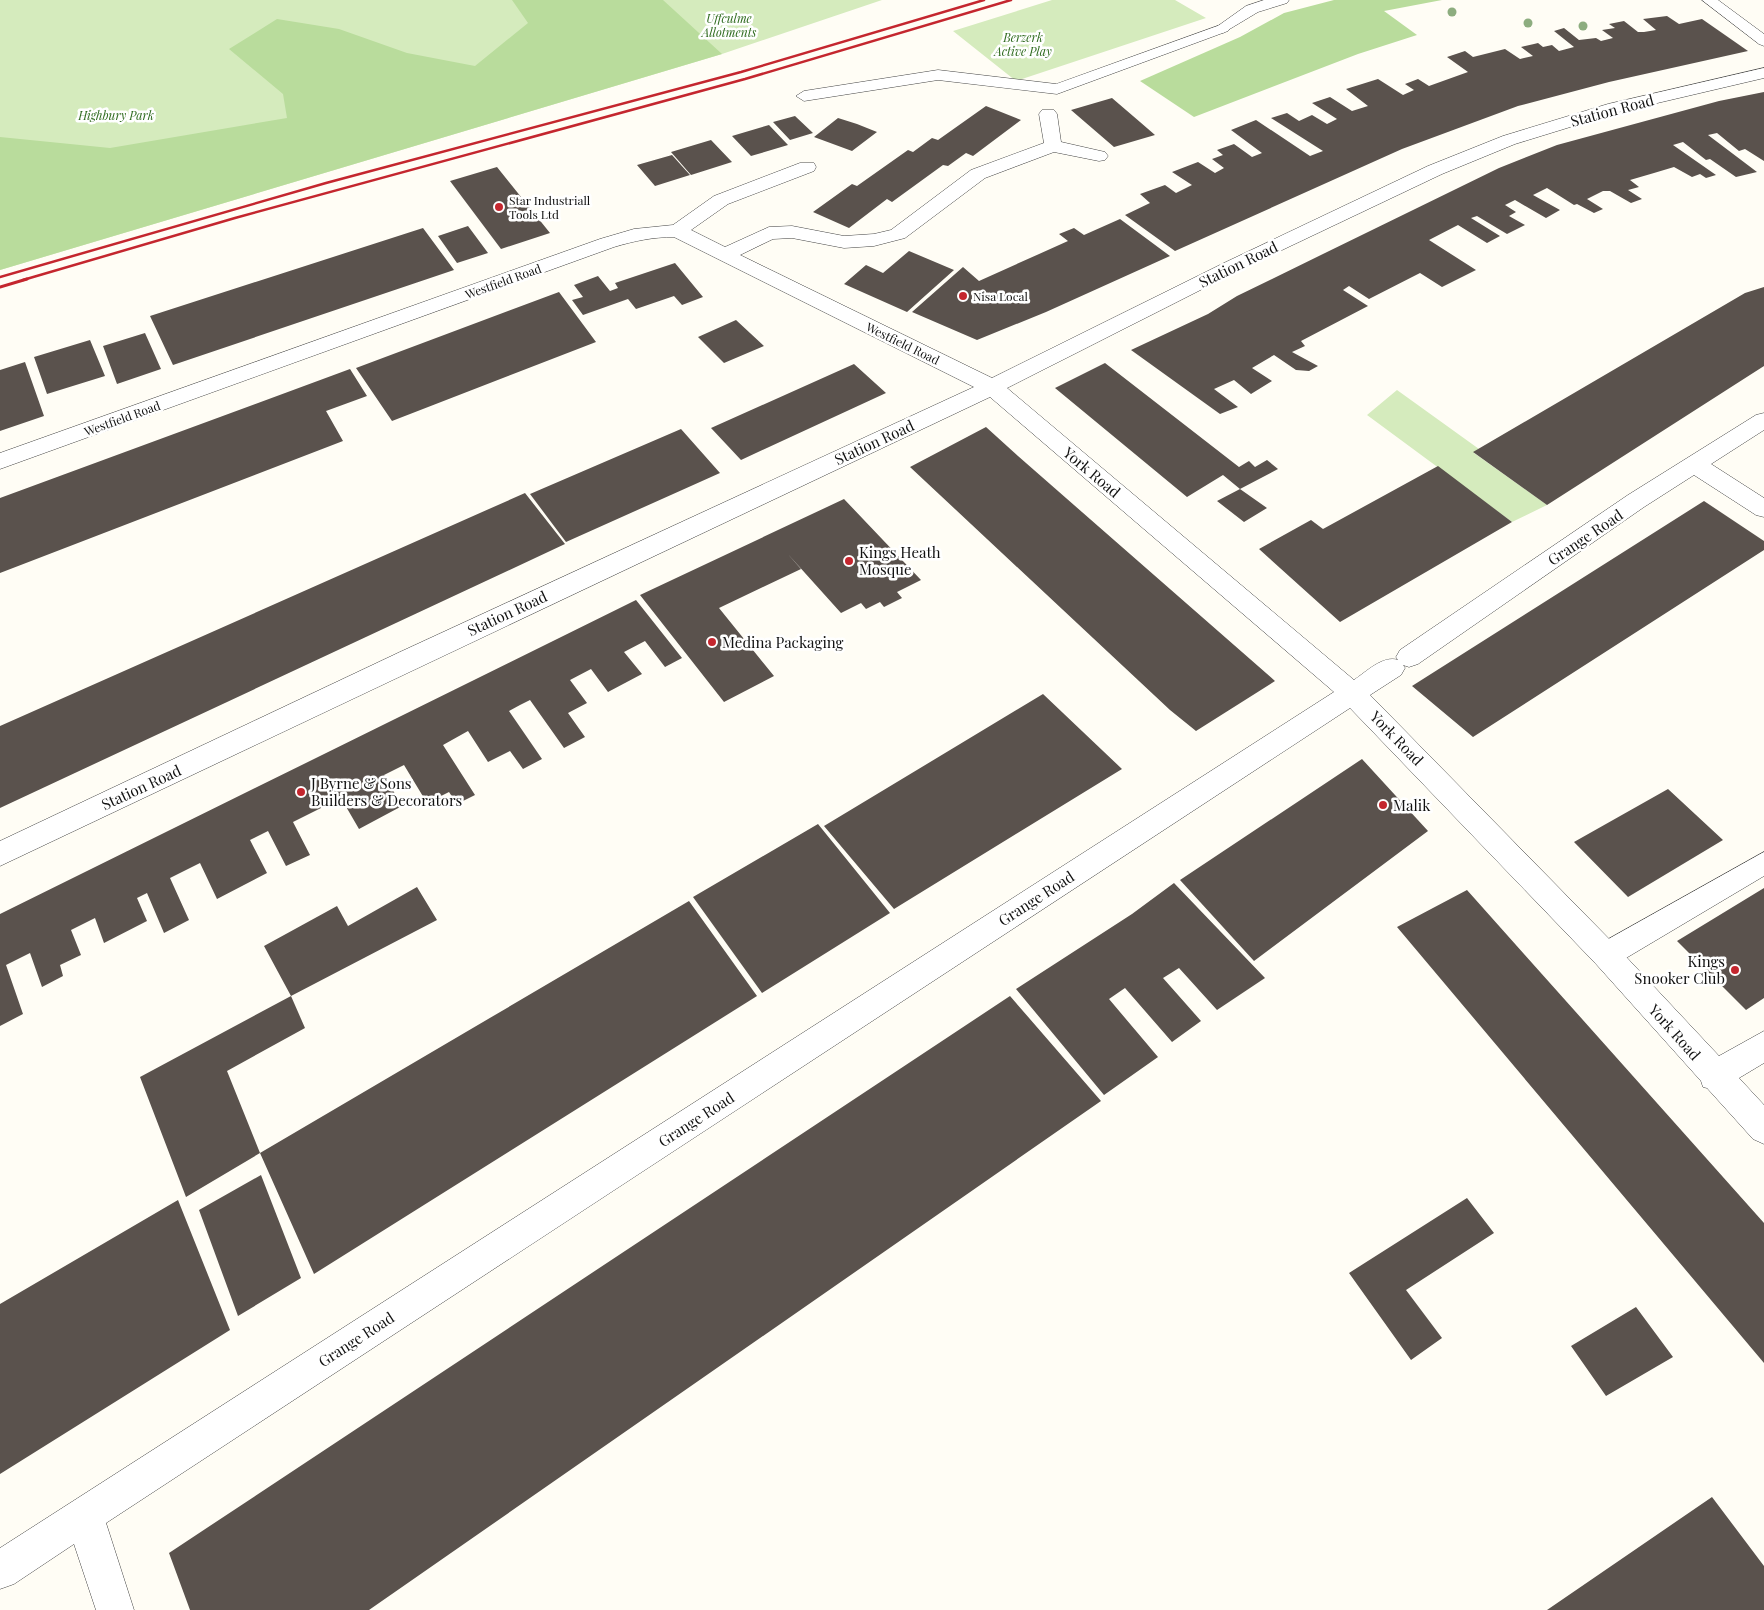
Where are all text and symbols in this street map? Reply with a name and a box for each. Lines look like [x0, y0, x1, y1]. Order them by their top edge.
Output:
park label: Uffculme Allotments [700, 10, 757, 40]
park label: Berzerk Active Play [992, 29, 1052, 59]
street label: Station Road [1568, 89, 1656, 131]
park label: Highbury Park [77, 107, 154, 123]
place label: Star Industriall Tools Ltd [509, 192, 591, 222]
marker: Star Industriall Tools Ltd [493, 201, 505, 213]
street label: Station Road [1195, 236, 1281, 292]
street label: Westfield Road [462, 260, 543, 303]
place label: Nisa Local [973, 288, 1028, 304]
marker: Nisa Local [957, 290, 969, 302]
street label: Westfield Road [863, 318, 942, 368]
street label: Westfield Road [81, 397, 162, 440]
street label: Station Road [831, 415, 917, 469]
street label: York Road [1059, 442, 1125, 502]
street label: Grange Road [1543, 504, 1627, 570]
place label: Kings Heath Mosque [859, 542, 941, 579]
marker: Kings Heath Mosque [843, 555, 855, 567]
street label: Station Road [464, 586, 550, 640]
place label: Medina Packaging [722, 632, 844, 652]
marker: Medina Packaging [706, 636, 718, 648]
street label: York Road [1365, 706, 1428, 770]
street label: Station Road [98, 760, 184, 814]
place label: J Byrne & Sons Builders & Decorators [310, 773, 462, 810]
marker: J Byrne & Sons Builders & Decorators [295, 786, 307, 798]
place label: Malik [1393, 795, 1431, 815]
marker: Malik [1377, 799, 1389, 811]
street label: Grange Road [994, 866, 1078, 930]
place label: Kings Snooker Club [1634, 951, 1725, 988]
marker: Kings Snooker Club [1729, 964, 1741, 976]
street label: York Road [1644, 999, 1705, 1064]
street label: Grange Road [654, 1087, 738, 1151]
street label: Grange Road [314, 1307, 398, 1371]

